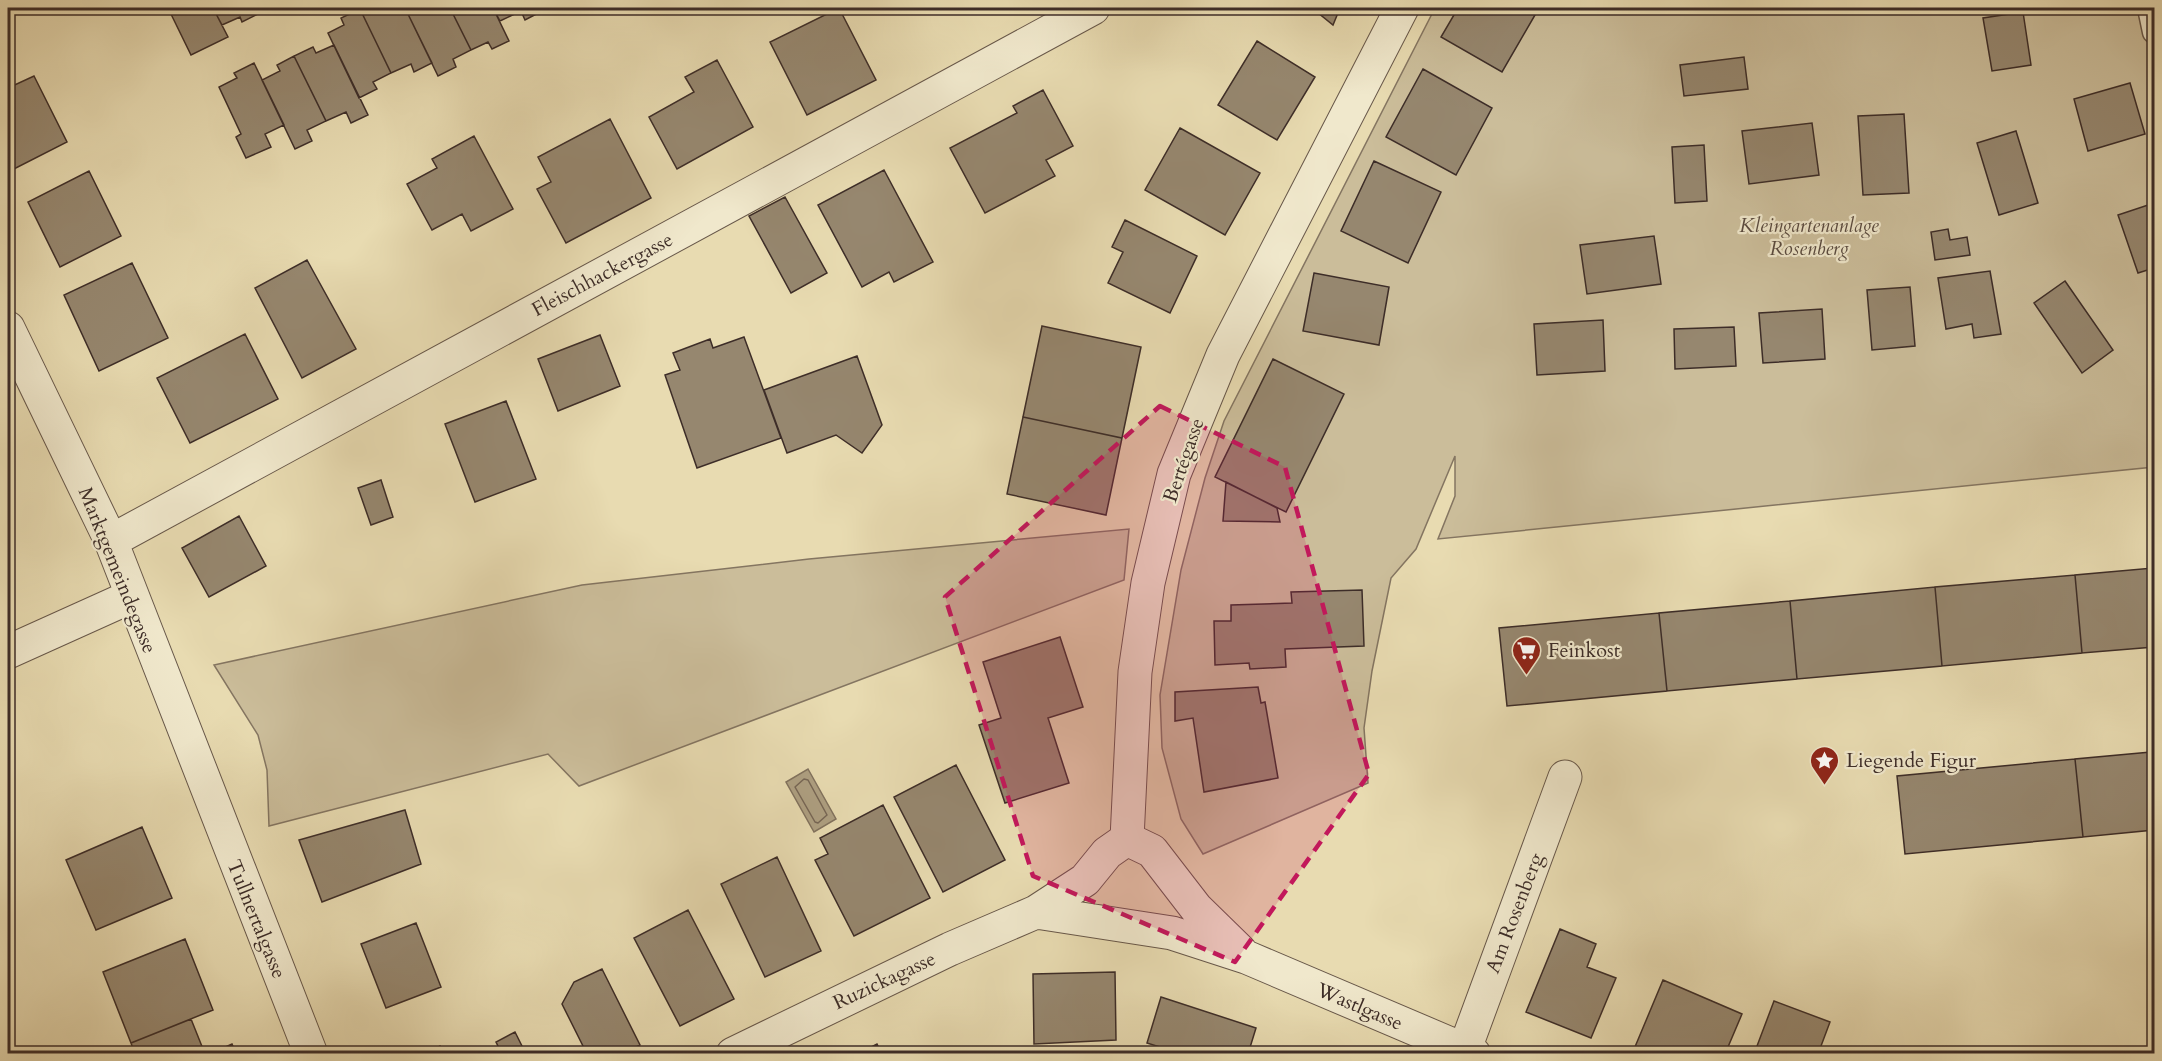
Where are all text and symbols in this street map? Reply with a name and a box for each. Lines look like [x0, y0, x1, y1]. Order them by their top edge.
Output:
park label: Kleingartenanlage Rosenberg [1739, 212, 1879, 262]
street label: Fleischhackergasse [527, 226, 677, 323]
street label: Bertégasse [1156, 414, 1211, 506]
street label: Marktgemeindegasse [72, 483, 163, 657]
supermarket icon: Feinkost [1511, 634, 1543, 676]
place label: Feinkost [1548, 637, 1621, 664]
place icon: Liegende Figur [1809, 744, 1841, 786]
place label: Liegende Figur [1846, 747, 1977, 774]
street label: Am Rosenberg [1479, 848, 1550, 977]
street label: Tullnertalgasse [220, 856, 293, 983]
street label: Ruzickagasse [829, 945, 940, 1016]
street label: Wastlgasse [1312, 976, 1407, 1037]

